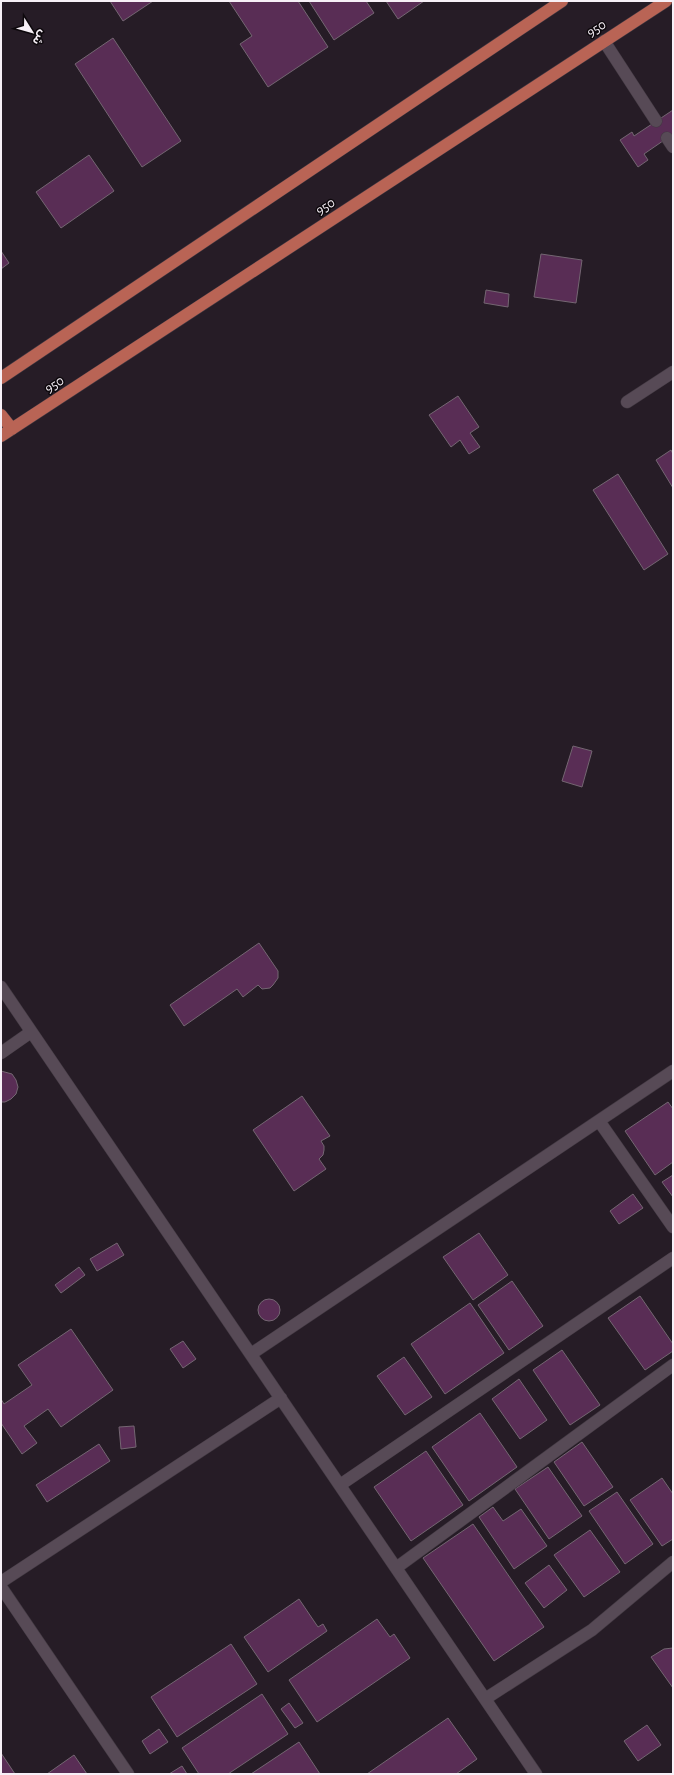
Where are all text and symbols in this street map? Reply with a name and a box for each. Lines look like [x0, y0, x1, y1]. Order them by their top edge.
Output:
north arrow [12, 12, 52, 52]
street label: 950 [584, 18, 609, 40]
text: ش [30, 28, 49, 47]
street label: 950 [313, 196, 338, 218]
street label: 950 [42, 374, 67, 396]

